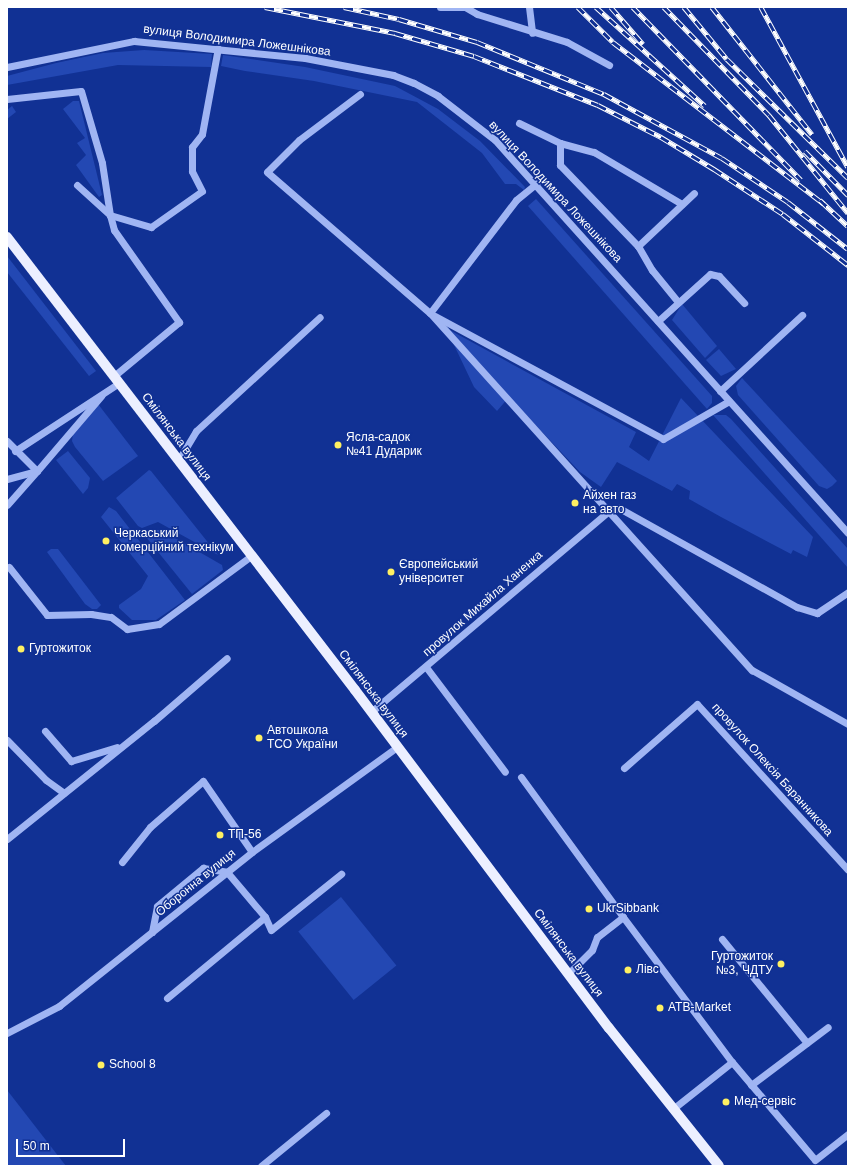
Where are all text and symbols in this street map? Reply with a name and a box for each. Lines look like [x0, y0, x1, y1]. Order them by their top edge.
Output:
street label: вулиця Володимира Ложешнікова [143, 22, 331, 60]
street label: вулиця Володимира Ложешнікова [485, 118, 625, 266]
street label: Смілянська вулиця [138, 390, 214, 484]
place label: Ясла-садок №41 Дударик [346, 431, 422, 459]
marker: Ясла-садок №41 Дударик [333, 440, 343, 450]
place label: Айхен газ на авто [583, 489, 636, 517]
marker: Айхен газ на авто [570, 498, 580, 508]
place label: Черкаський комерційний технікум [114, 527, 234, 555]
marker: Черкаський комерційний технікум [101, 536, 111, 546]
street label: провулок Михайла Ханенка [420, 548, 546, 660]
place label: Європейський університет [399, 558, 478, 586]
marker: Європейський університет [386, 567, 396, 577]
place label: Гуртожиток [29, 642, 91, 656]
marker: Гуртожиток [16, 644, 26, 654]
street label: Смілянська вулиця [335, 647, 411, 741]
street label: провулок Олексія Баранникова [709, 701, 835, 839]
place label: Автошкола ТСО України [267, 724, 338, 752]
marker: Автошкола ТСО України [254, 733, 264, 743]
place label: ТП-56 [228, 828, 261, 842]
marker: ТП-56 [215, 830, 225, 840]
street label: Оборонна вулиця [153, 846, 239, 920]
place label: UkrSibbank [597, 902, 659, 916]
marker: UkrSibbank [584, 904, 594, 914]
street label: Смілянська вулиця [530, 906, 606, 1000]
place label: Гуртожиток №3, ЧДТУ [711, 950, 773, 978]
marker: Гуртожиток №3, ЧДТУ [776, 959, 786, 969]
place label: Лівс [636, 963, 659, 977]
marker: Лівс [623, 965, 633, 975]
place label: ATB-Market [668, 1001, 731, 1015]
marker: ATB-Market [655, 1003, 665, 1013]
place label: School 8 [109, 1058, 156, 1072]
marker: School 8 [96, 1060, 106, 1070]
place label: Мед-сервіс [734, 1095, 796, 1109]
marker: Мед-сервіс [721, 1097, 731, 1107]
scale bar [18, 1131, 127, 1157]
text: 50 m [23, 1139, 50, 1153]

